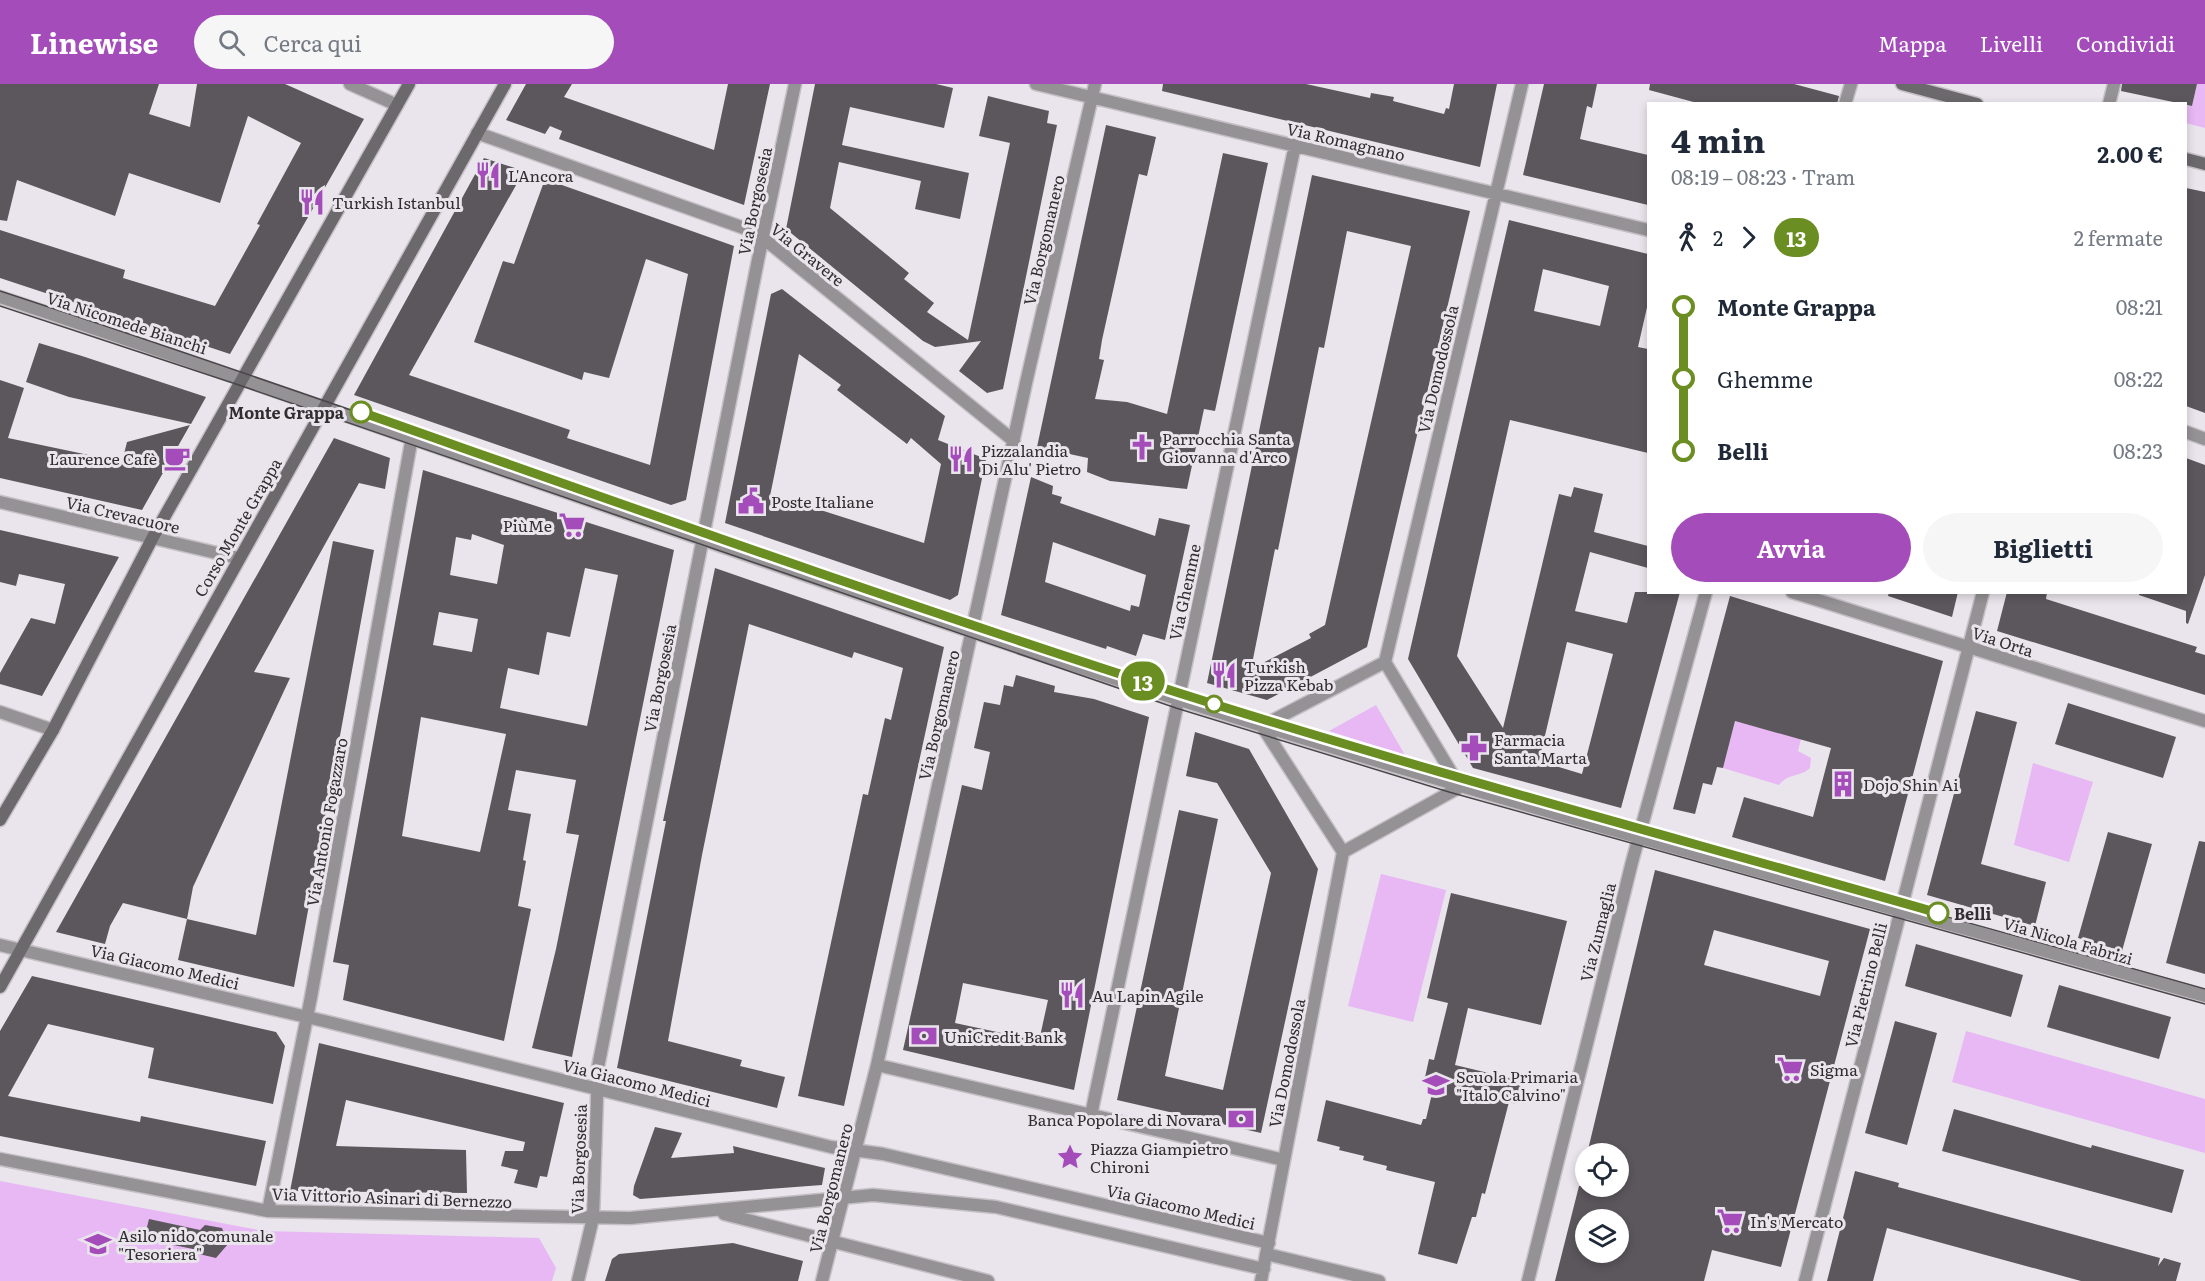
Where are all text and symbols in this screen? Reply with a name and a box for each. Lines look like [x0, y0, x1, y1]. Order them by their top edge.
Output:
search box [194, 15, 614, 69]
text: Linewise [30, 21, 158, 63]
icon: search [215, 26, 248, 59]
text: Cerca qui [263, 26, 362, 59]
text: Mappa [1878, 27, 1947, 58]
text: Livelli [1980, 27, 2043, 58]
text: Condividi [2076, 27, 2175, 58]
text: 4 min [1671, 114, 1765, 163]
street label: Via Romagnano [1284, 116, 1408, 166]
text: 2.00 € [2097, 137, 2163, 170]
street label: Via Borgosesia [731, 144, 777, 257]
restaurant icon: L'Ancora [473, 160, 503, 190]
text: 08:19 – 08:23 · Tram [1671, 161, 1855, 191]
place label: L'Ancora [508, 163, 574, 187]
street label: Via Borgomanero [1016, 172, 1070, 308]
restaurant icon: Turkish Istanbul [297, 187, 327, 217]
place label: Turkish Istanbul [332, 190, 461, 214]
street label: Via Gravere [766, 217, 850, 291]
icon: walk [1671, 221, 1704, 254]
icon: forward [1732, 221, 1765, 254]
text: 2 [1713, 222, 1723, 252]
text: 13 [1786, 222, 1807, 253]
text: 2 fermate [2074, 222, 2163, 252]
street label: Via Nicomede Bianchi [44, 285, 210, 359]
text: Monte Grappa [1717, 290, 1876, 323]
text: 08:21 [2116, 291, 2163, 321]
street label: Via Domodossola [1411, 302, 1464, 436]
text: Ghemme [1717, 362, 1813, 395]
text: 08:22 [2114, 363, 2163, 393]
place label: Monte Grappa [229, 400, 345, 424]
marker: Monte Grappa [350, 401, 372, 423]
place label: Parrocchia Santa Giovanna d'Arco [1162, 426, 1291, 468]
church icon: Parrocchia Santa Giovanna d'Arco [1127, 432, 1157, 462]
text: Belli [1717, 434, 1768, 467]
text: 08:23 [2113, 435, 2163, 465]
place label: Pizzalandia Di Alu' Pietro [981, 438, 1081, 480]
cafe icon: Laurence Cafè [162, 443, 192, 473]
restaurant icon: Pizzalandia Di Alu' Pietro [946, 444, 976, 474]
place label: Laurence Cafè [49, 446, 157, 470]
street label: Corso Monte Grappa [187, 453, 287, 601]
public building icon: Poste Italiane [736, 486, 766, 516]
street label: Via Crevacuore [64, 489, 182, 539]
place label: Poste Italiane [771, 489, 874, 513]
supermarket icon: PiùMe [557, 510, 587, 540]
place label: PiùMe [503, 513, 552, 537]
button: Avvia [1671, 513, 1911, 582]
button: Biglietti [1923, 513, 2163, 582]
street label: Via Ghemme [1162, 541, 1206, 643]
street label: Via Orta [1969, 620, 2037, 662]
street label: Via Borgosesia [637, 621, 681, 734]
street label: Via Borgomanero [911, 647, 965, 783]
place label: Turkish Pizza Kebab [1244, 654, 1333, 696]
restaurant icon: Turkish Pizza Kebab [1209, 660, 1239, 690]
line badge: 13 [1116, 662, 1170, 700]
text: 13 [1133, 666, 1153, 697]
unlabelled marker [1205, 695, 1223, 713]
place label: Farmacia Santa Marta [1494, 727, 1587, 769]
pharmacy icon: Farmacia Santa Marta [1459, 733, 1489, 763]
street label: Via Antonio Fogazzaro [299, 736, 353, 908]
building icon: Dojo Shin Ai [1828, 769, 1858, 799]
place label: Dojo Shin Ai [1863, 772, 1959, 796]
street label: Via Zumaglia [1573, 880, 1621, 984]
place label: Belli [1954, 901, 1992, 925]
marker: Belli [1927, 902, 1949, 924]
street label: Via Nicola Fabrizi [2000, 910, 2136, 970]
street label: Via Pietrino Belli [1838, 920, 1892, 1050]
street label: Via Giacomo Medici [88, 937, 242, 995]
restaurant icon: Au Lapin Agile [1057, 980, 1087, 1010]
place label: Au Lapin Agile [1092, 983, 1204, 1007]
street label: Via Domodossola [1262, 996, 1310, 1130]
bank icon: UniCredit Bank [909, 1021, 939, 1051]
place label: UniCredit Bank [944, 1024, 1063, 1048]
street label: Via Giacomo Medici [560, 1052, 714, 1112]
supermarket icon: Sigma [1775, 1054, 1805, 1084]
place label: Sigma [1810, 1057, 1858, 1081]
place label: Scuola Primaria "Italo Calvino" [1456, 1064, 1578, 1106]
school or university icon: Scuola Primaria "Italo Calvino" [1421, 1070, 1451, 1100]
street label: Via Borgosesia [564, 1103, 592, 1215]
bank icon: Banca Popolare di Novara [1226, 1104, 1256, 1134]
place label: Banca Popolare di Novara [1027, 1107, 1221, 1131]
street label: Via Borgomanero [802, 1120, 858, 1256]
place label: Piazza Giampietro Chironi [1090, 1136, 1228, 1178]
place icon: Piazza Giampietro Chironi [1055, 1142, 1085, 1172]
map controls [1575, 1143, 1629, 1263]
button: locate [1575, 1143, 1629, 1197]
street label: Via Giacomo Medici [1104, 1177, 1258, 1235]
street label: Via Vittorio Asinari di Bernezzo [271, 1181, 513, 1213]
supermarket icon: In's Mercato [1715, 1206, 1745, 1236]
button: layers [1575, 1209, 1629, 1263]
place label: In's Mercato [1750, 1209, 1843, 1233]
place label: Asilo nido comunale "Tesoriera" [118, 1223, 273, 1265]
school or university icon: Asilo nido comunale "Tesoriera" [83, 1229, 113, 1259]

